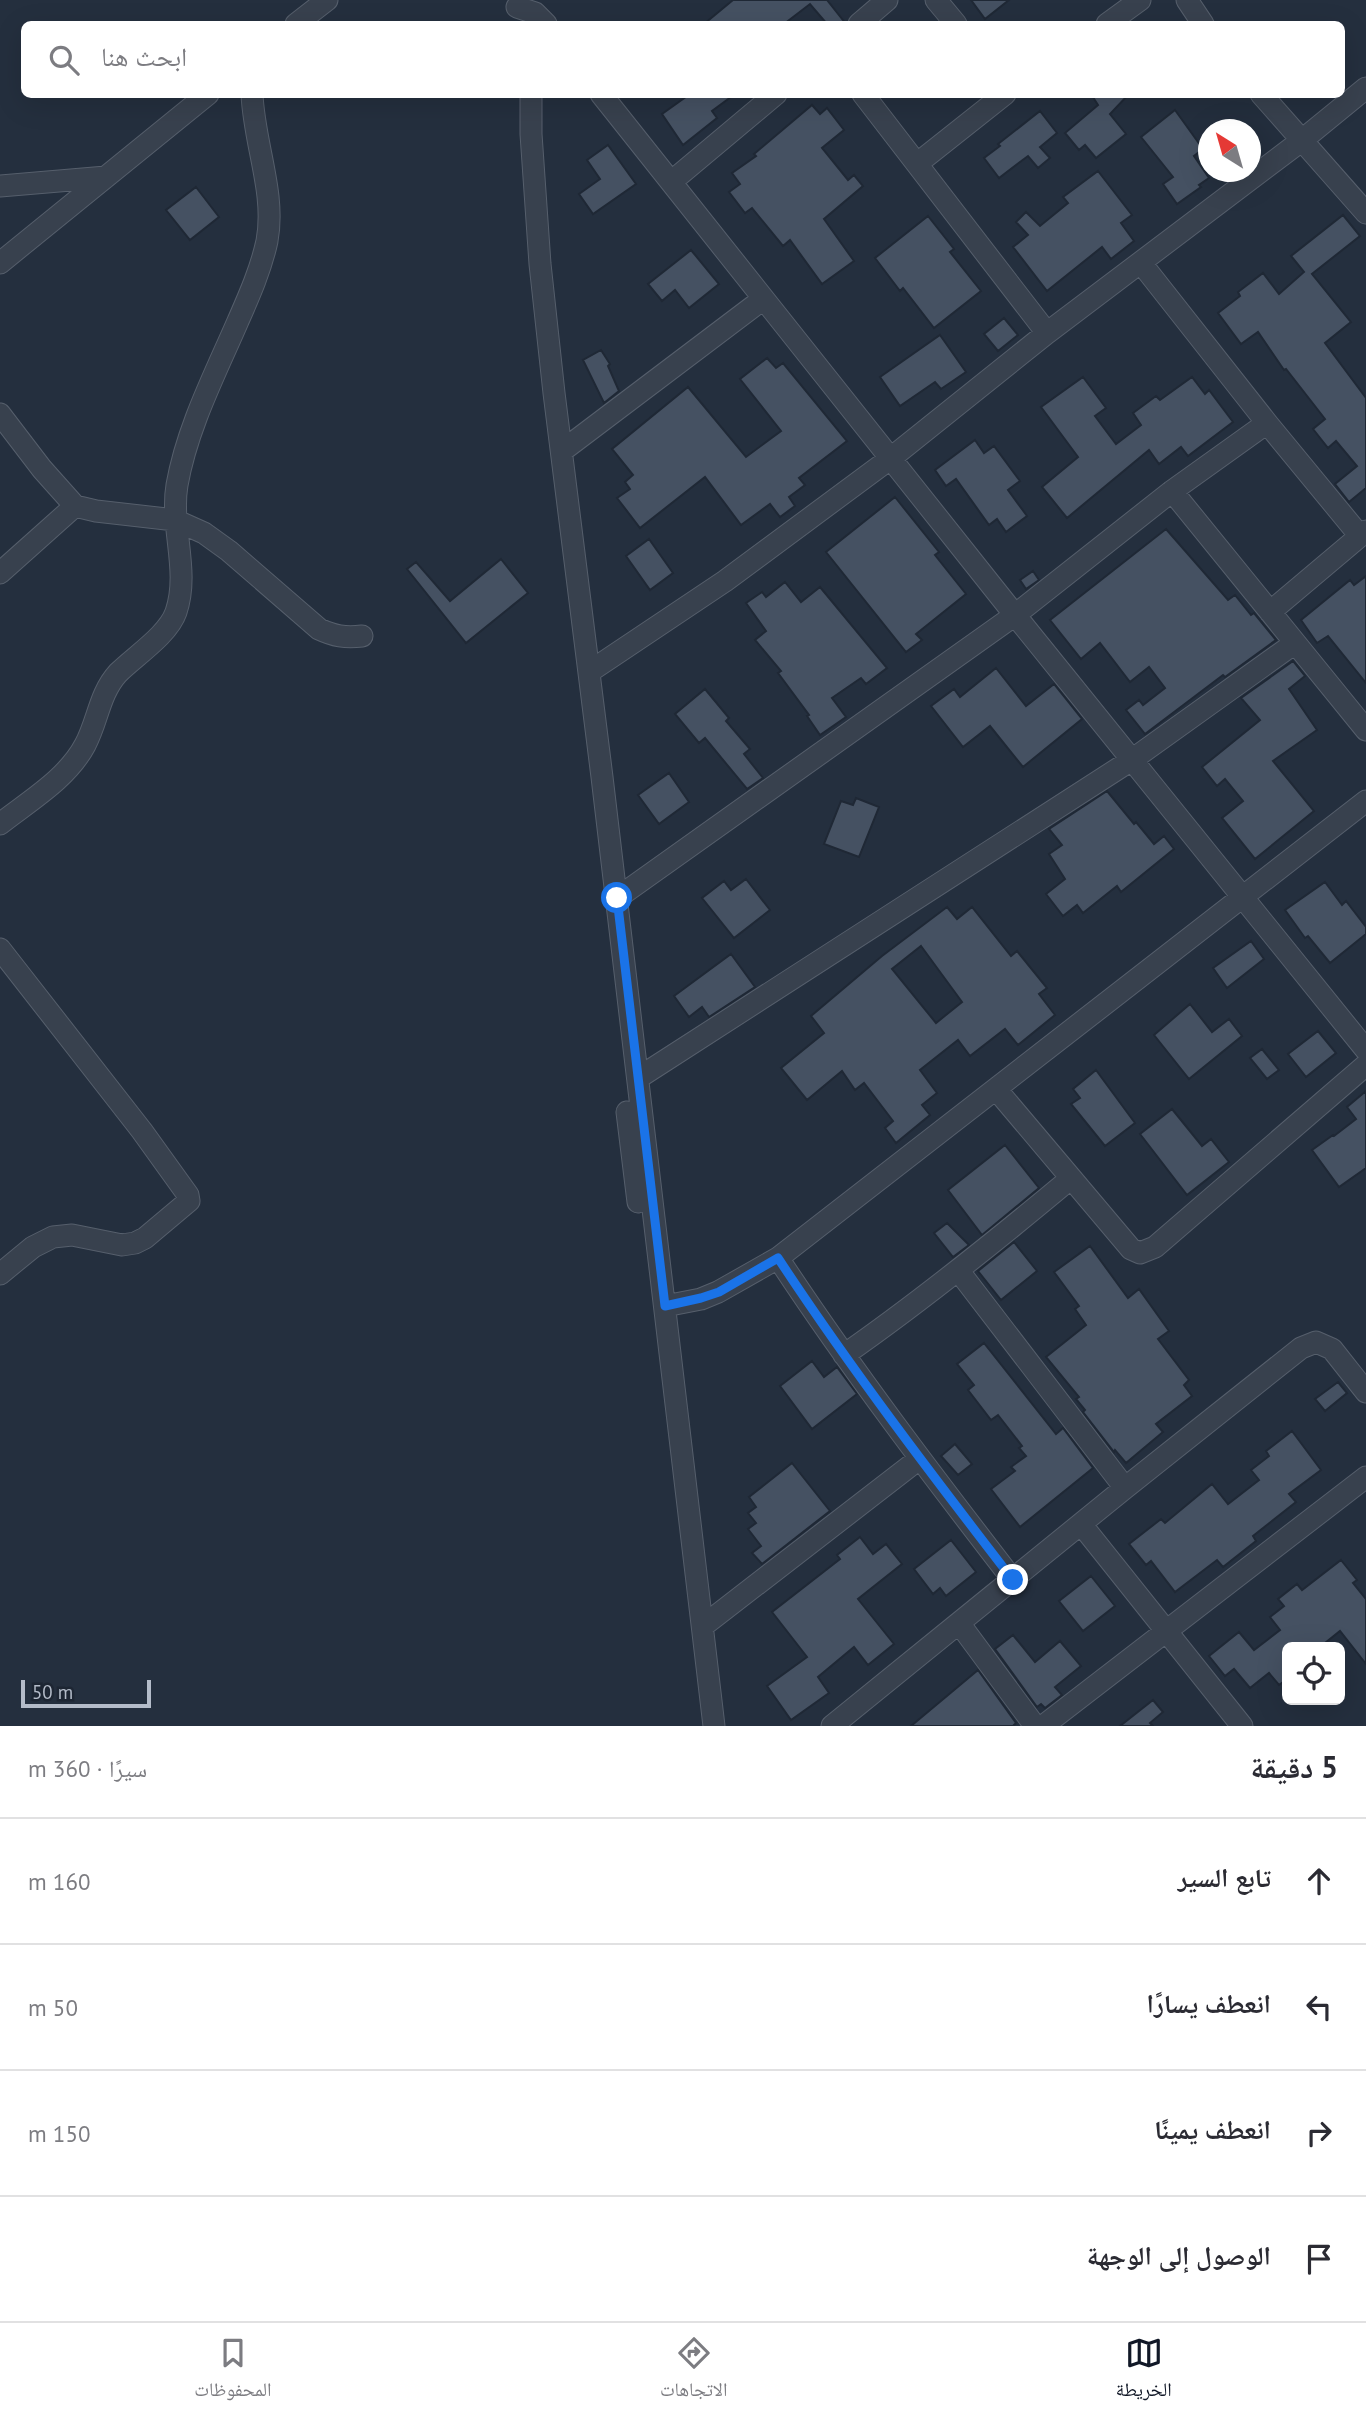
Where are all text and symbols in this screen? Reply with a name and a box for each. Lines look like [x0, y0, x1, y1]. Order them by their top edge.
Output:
search box [21, 21, 1345, 98]
text: ابحث هنا [101, 40, 187, 73]
icon: search [45, 41, 83, 79]
north arrow [1198, 119, 1261, 182]
route start [601, 882, 632, 913]
route end [997, 1564, 1028, 1595]
map controls [1282, 1642, 1345, 1705]
button: locate [1282, 1642, 1345, 1705]
scale bar [21, 1677, 150, 1709]
text: 50 m [32, 1680, 73, 1704]
text: 5 دقيقة [1250, 1747, 1338, 1786]
text: سيرًا · 360 m [28, 1754, 147, 1783]
text: تابع السير [1178, 1861, 1271, 1894]
icon: ahead [1300, 1862, 1338, 1900]
text: 160 m [28, 1867, 90, 1896]
text: انعطف يسارًا [1147, 1987, 1271, 2020]
icon: left [1300, 1988, 1338, 2026]
text: 50 m [28, 1993, 78, 2022]
text: انعطف يمينًا [1154, 2113, 1271, 2146]
icon: right [1300, 2114, 1338, 2152]
text: 150 m [28, 2119, 90, 2148]
text: الوصول إلى الوجهة [1087, 2239, 1271, 2272]
icon: arrive [1300, 2240, 1338, 2278]
tab: المحفوظات [194, 2334, 272, 2408]
tab: الاتجاهات [660, 2334, 727, 2408]
tab: الخريطة [1116, 2334, 1172, 2408]

